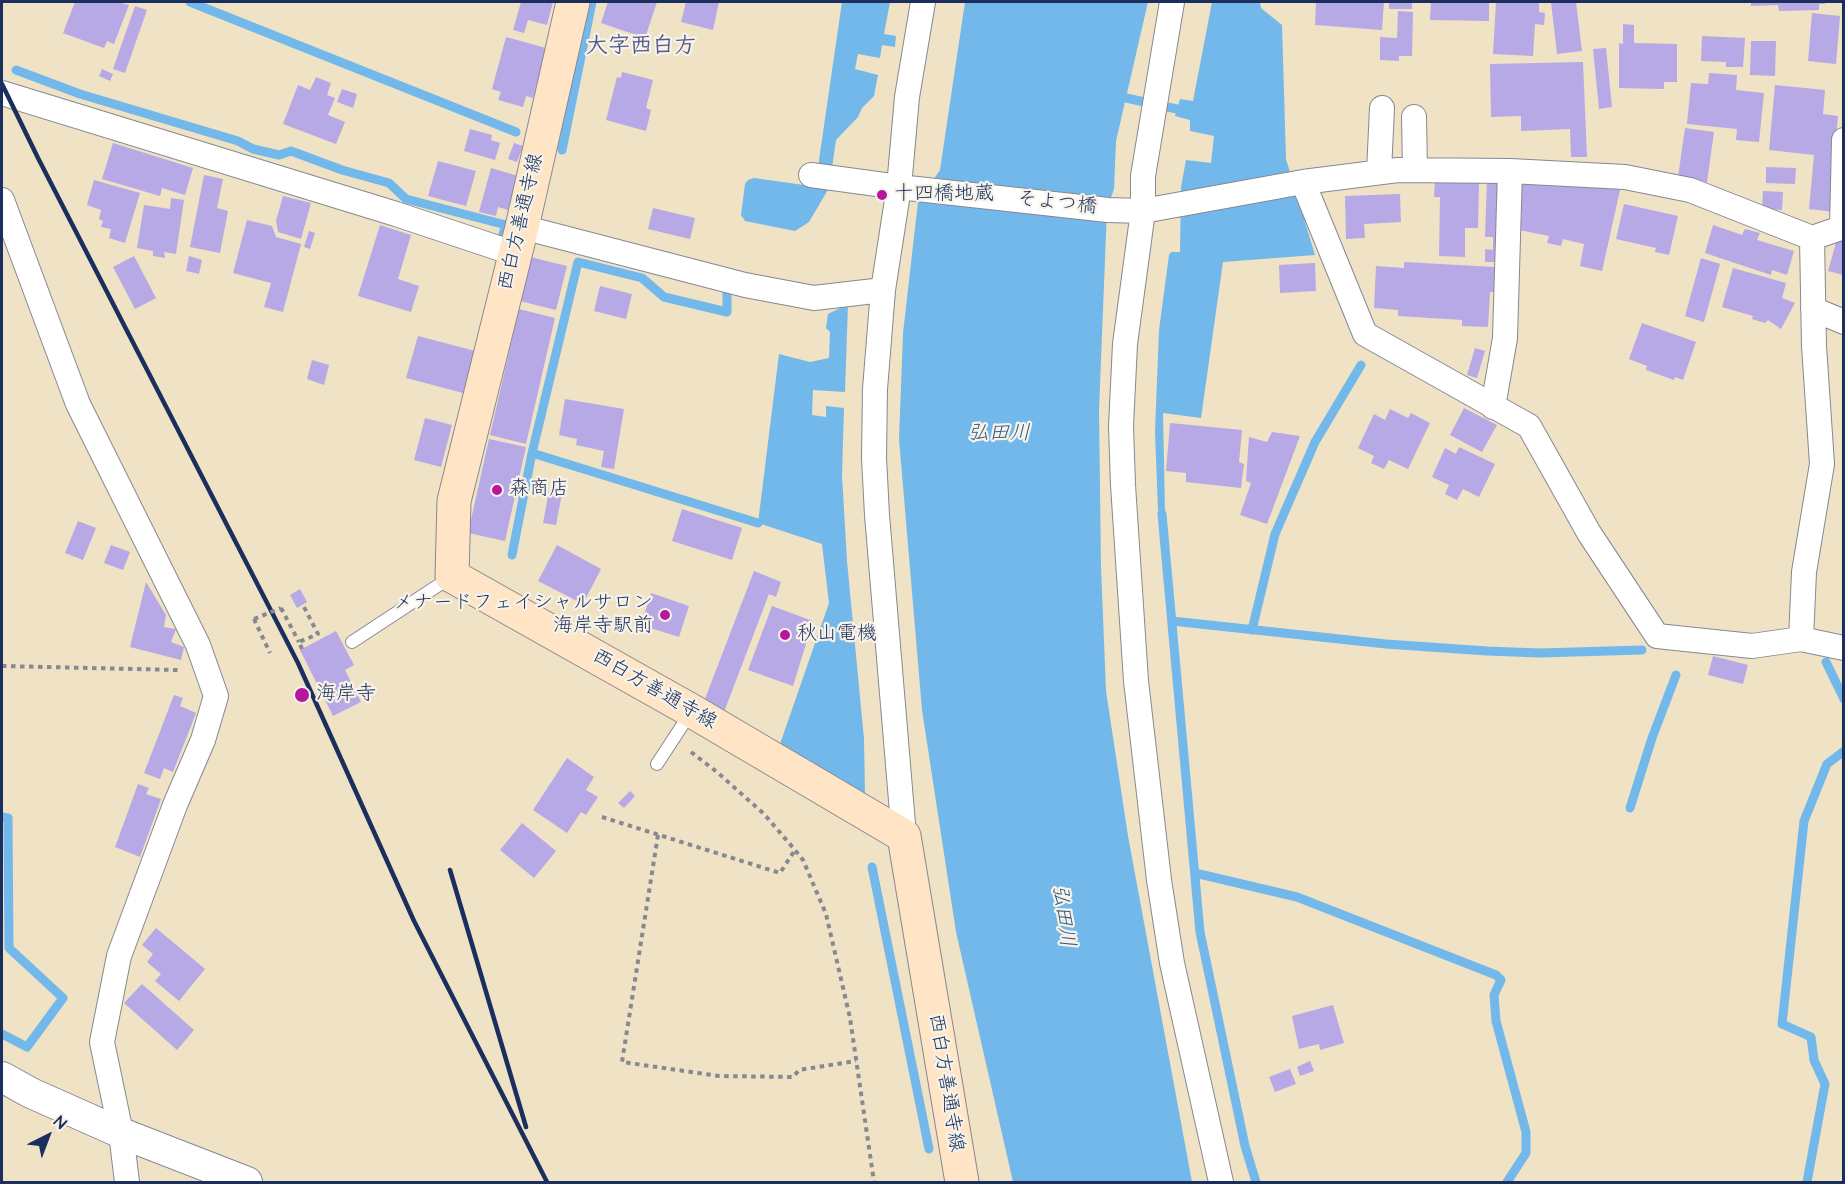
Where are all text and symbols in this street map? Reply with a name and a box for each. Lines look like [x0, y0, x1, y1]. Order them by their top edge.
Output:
district label: 大字西白方 [586, 34, 696, 60]
street label: 西白方善通寺線 [495, 151, 549, 293]
place label: 十四橋地蔵 [894, 183, 994, 207]
marker: 十四橋地蔵 [875, 188, 889, 202]
street label: そよつ橋 [1016, 188, 1098, 220]
water label: 弘田川 [968, 422, 1030, 448]
place label: 森商店 [509, 478, 569, 502]
marker: 森商店 [490, 483, 504, 497]
place label: メナードフェイシャルサロン 海岸寺駅前 [393, 592, 653, 639]
marker: メナードフェイシャルサロン 海岸寺駅前 [658, 608, 672, 622]
place label: 秋山電機 [797, 623, 877, 647]
marker: 秋山電機 [778, 628, 792, 642]
street label: 西白方善通寺線 [587, 645, 721, 735]
place label: 海岸寺 [316, 683, 376, 707]
marker: 海岸寺 [293, 686, 311, 704]
water label: 弘田川 [1045, 883, 1079, 949]
street label: 西白方善通寺線 [922, 1012, 968, 1154]
north arrow [18, 1106, 78, 1166]
text: N [49, 1111, 71, 1134]

